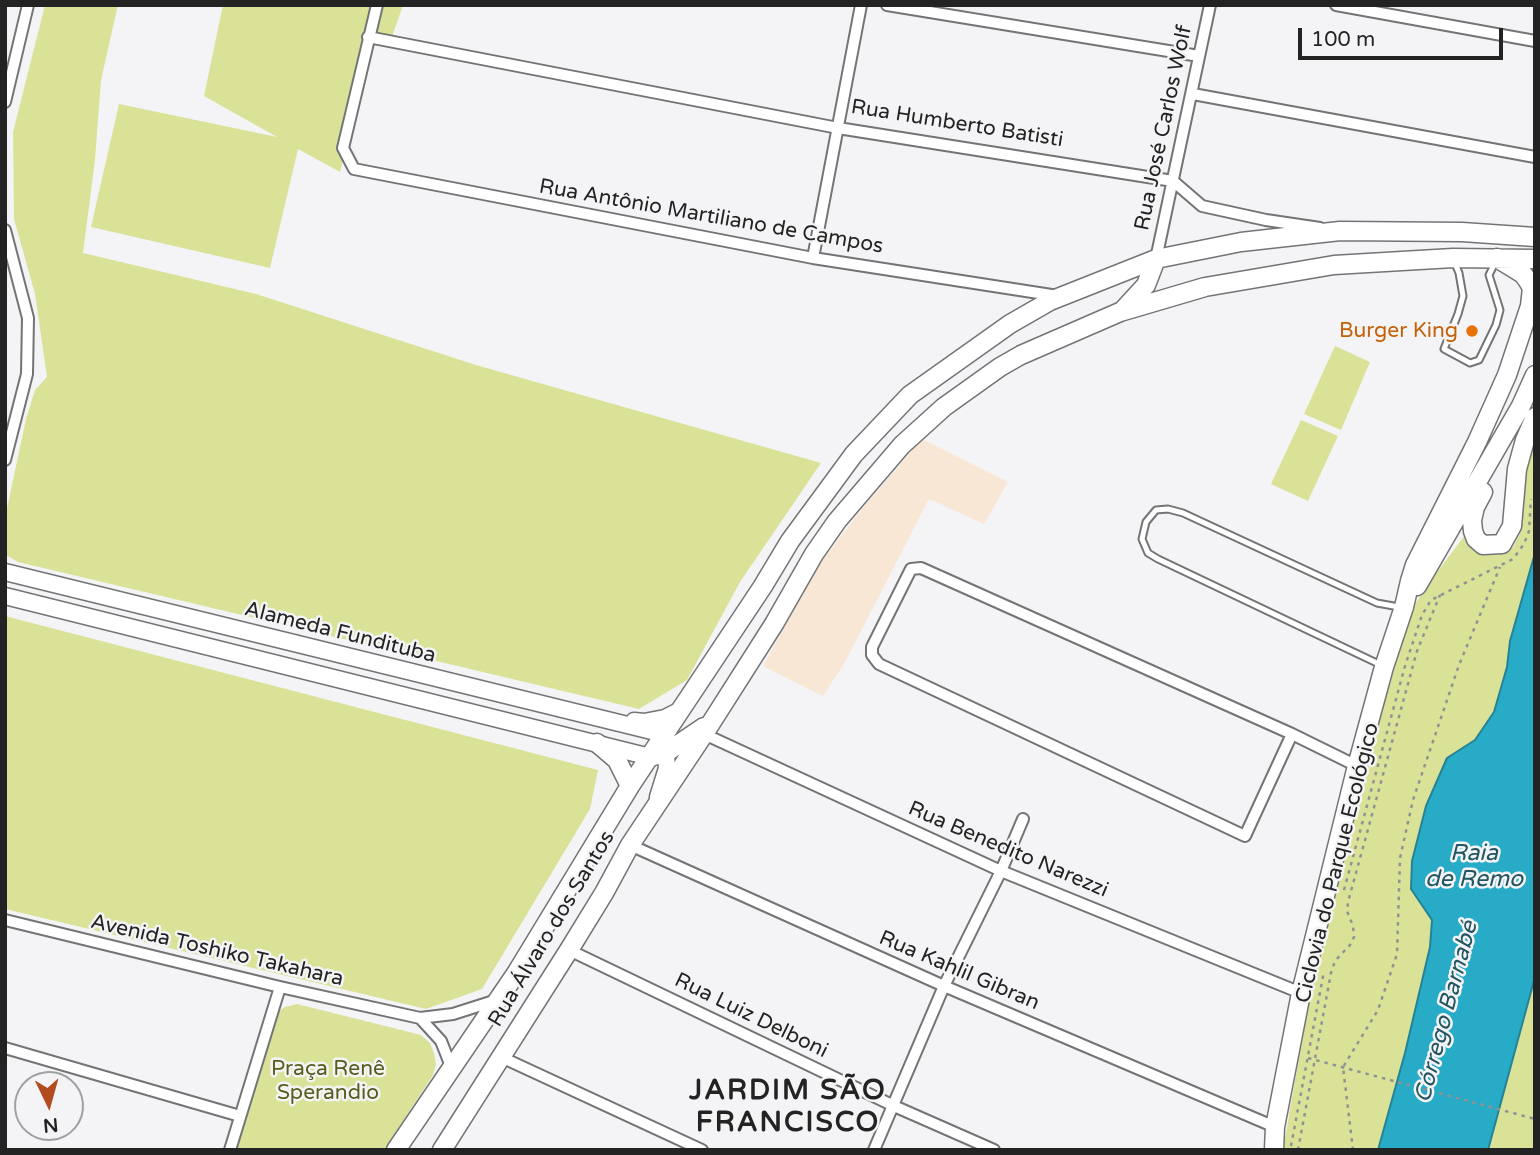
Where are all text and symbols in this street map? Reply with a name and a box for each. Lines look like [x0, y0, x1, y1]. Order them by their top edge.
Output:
scale bar [1302, 14, 1507, 58]
street label: Rua José Carlos Wolf [1130, 23, 1198, 233]
text: 100 m [1311, 27, 1375, 52]
street label: Rua Humberto Batisti [849, 95, 1065, 153]
street label: Rua Antônio Martiliano de Campos [537, 174, 885, 260]
place label: Burger King [1339, 318, 1458, 344]
marker: Burger King [1464, 323, 1480, 339]
street label: Alameda Fundituba [242, 597, 438, 669]
street label: Ciclovia do Parque Ecológico [1291, 720, 1385, 1006]
street label: Rua Benedito Narezzi [904, 796, 1112, 904]
street label: Rua Álvaro dos Santos [483, 826, 621, 1032]
water label: Raia de Remo [1425, 840, 1523, 894]
street label: Avenida Toshiko Takahara [88, 910, 346, 992]
water label: Córrego Barnabé [1410, 918, 1484, 1106]
street label: Rua Kahlil Gibran [875, 926, 1043, 1016]
street label: Rua Luiz Delboni [670, 968, 832, 1064]
park label: Praça Renê Sperandio [271, 1056, 385, 1106]
north arrow [14, 1071, 84, 1141]
district label: JARDIM SÃO FRANCISCO [690, 1075, 886, 1141]
text: N [42, 1113, 59, 1137]

